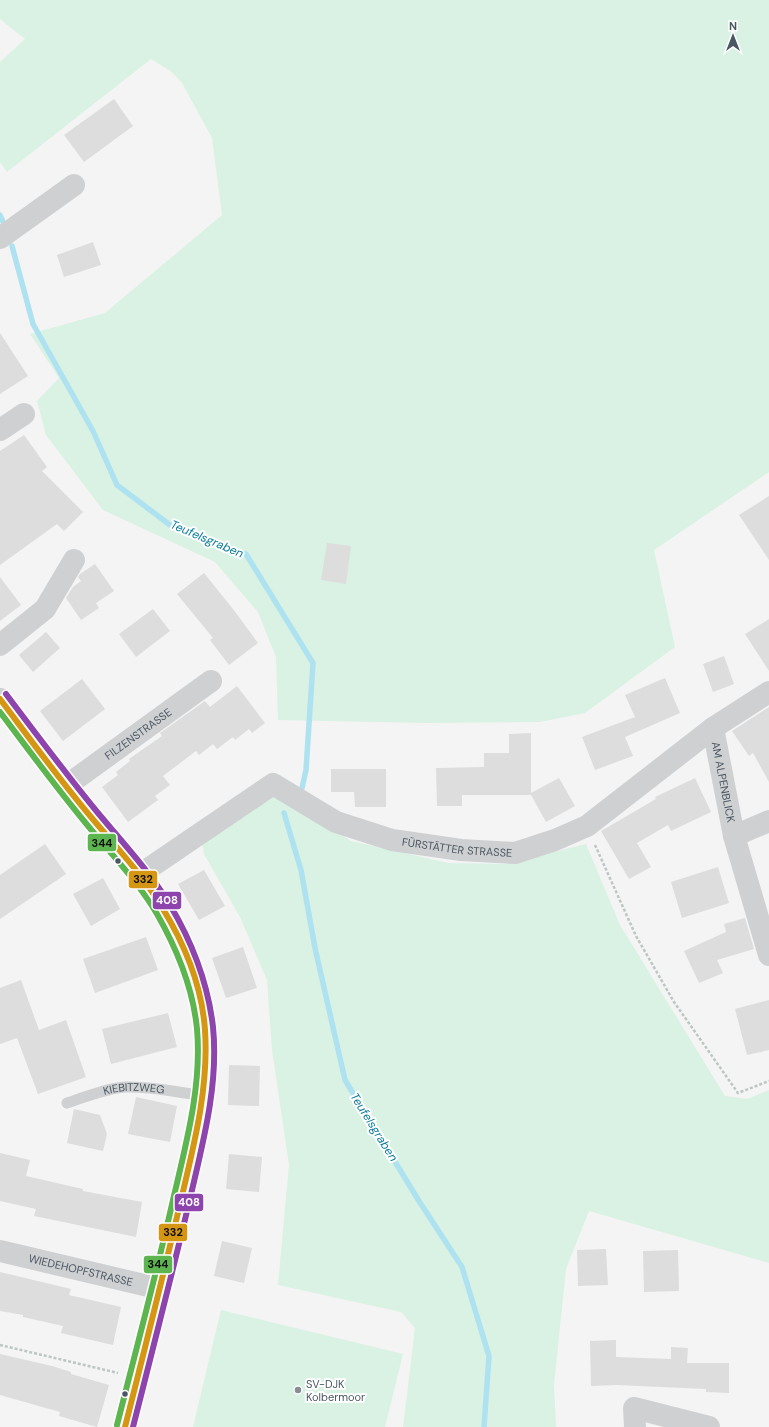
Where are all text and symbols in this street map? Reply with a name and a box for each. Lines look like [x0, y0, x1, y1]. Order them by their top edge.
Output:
north arrow [713, 16, 753, 56]
text: N [729, 19, 737, 33]
water label: Teufelsgraben [168, 516, 246, 562]
street label: FILZENSTRASSE [102, 705, 174, 763]
street label: AM ALPENBLICK [709, 740, 738, 824]
line badge: 344 [87, 833, 117, 852]
street label: FÜRSTÄTTER STRASSE [401, 835, 513, 860]
text: 344 [92, 836, 112, 850]
unlabelled marker [113, 856, 123, 866]
line badge: 332 [128, 870, 158, 889]
text: 332 [133, 872, 153, 886]
line badge: 408 [152, 891, 182, 910]
text: 408 [156, 893, 178, 907]
street label: KIEBITZWEG [102, 1080, 165, 1098]
water label: Teufelsgraben [347, 1090, 402, 1164]
line badge: 408 [174, 1193, 204, 1212]
text: 408 [178, 1195, 200, 1209]
line badge: 332 [158, 1223, 188, 1242]
text: 332 [163, 1225, 183, 1239]
street label: WIEDEHOPFSTRASSE [27, 1251, 134, 1289]
line badge: 344 [143, 1255, 173, 1274]
text: 344 [148, 1257, 168, 1271]
place label: SV-DJK Kolbermoor [306, 1377, 365, 1404]
marker: SV-DJK Kolbermoor [293, 1385, 303, 1395]
unlabelled marker [120, 1389, 130, 1399]

